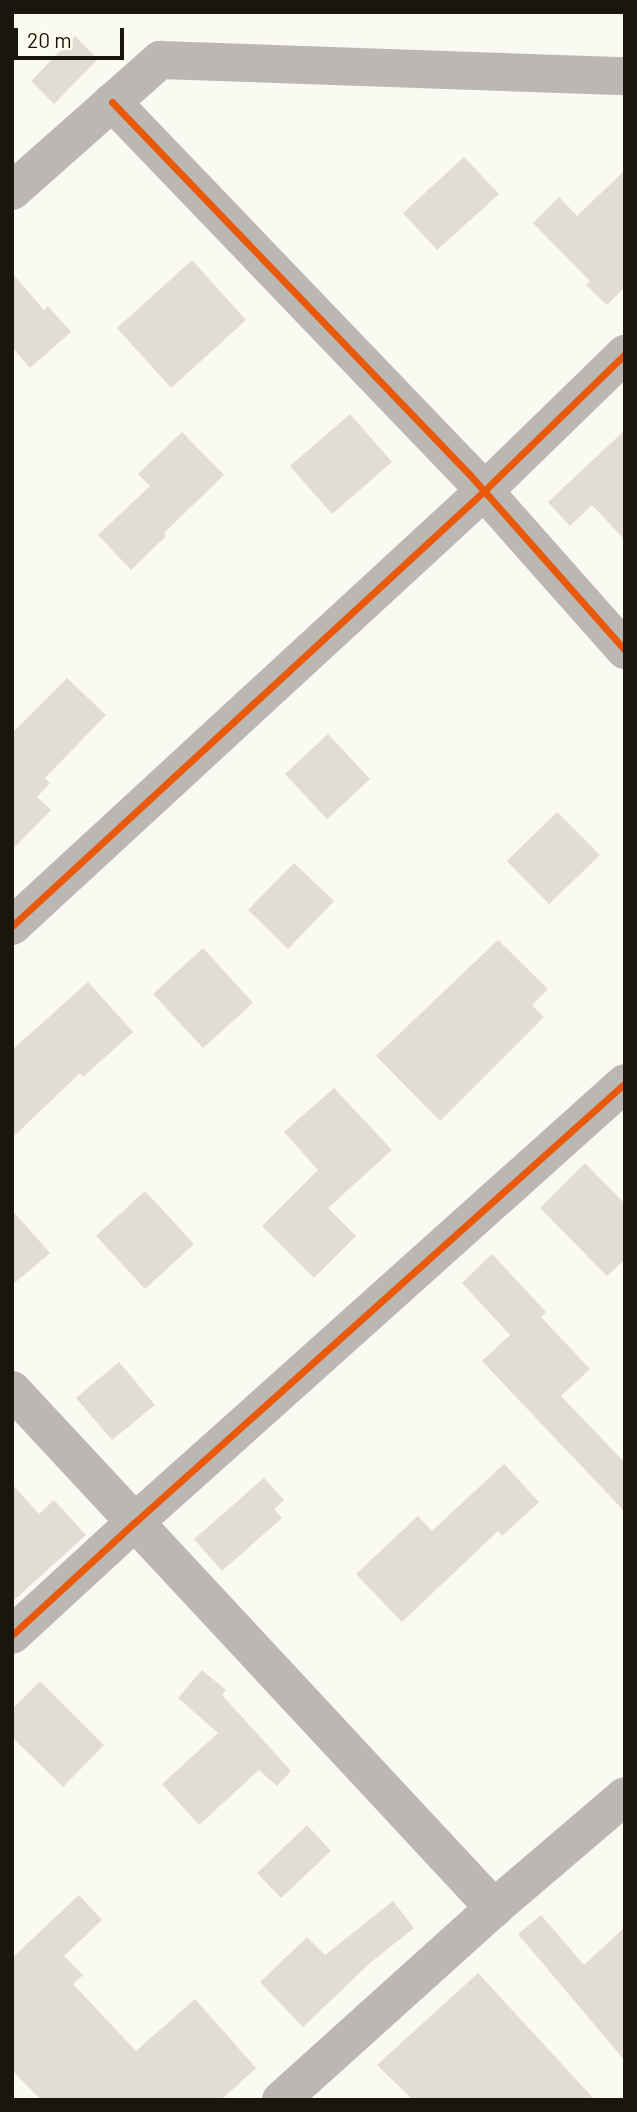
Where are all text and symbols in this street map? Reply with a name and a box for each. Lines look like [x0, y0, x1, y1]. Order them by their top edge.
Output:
scale bar [18, 14, 128, 58]
text: 20 m [27, 27, 72, 52]

